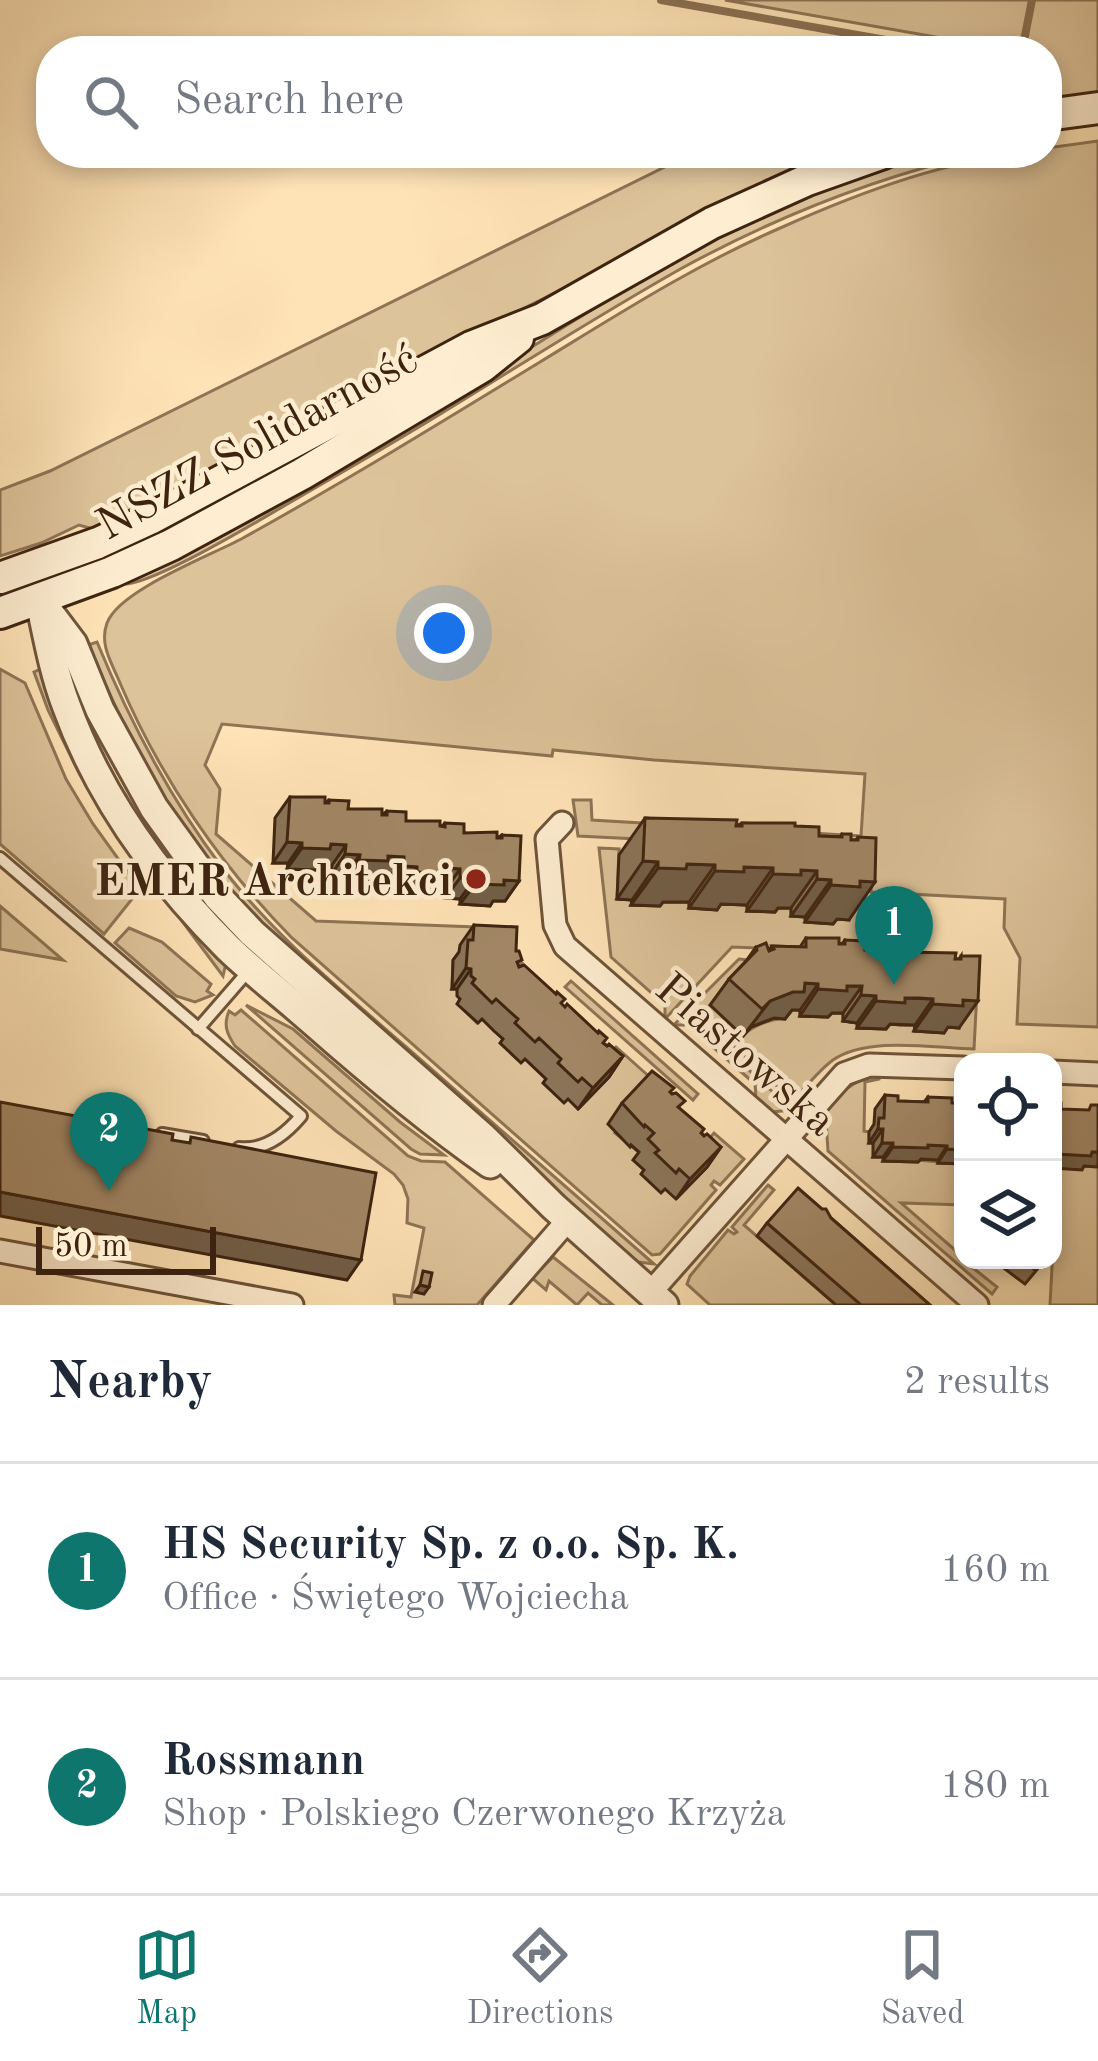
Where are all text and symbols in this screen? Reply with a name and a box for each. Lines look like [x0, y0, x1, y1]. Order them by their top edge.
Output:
search box [36, 36, 1062, 168]
icon: search [78, 69, 144, 135]
text: Search here [174, 79, 404, 124]
street label: NSZZ Solidarność [91, 337, 426, 550]
your location [414, 603, 474, 663]
place label: EMER Architekci [94, 861, 452, 906]
marker: EMER Architekci [463, 866, 489, 892]
pin: 1 [855, 886, 933, 985]
street label: Piastowska [646, 967, 843, 1146]
map controls [954, 1053, 1062, 1269]
button: locate [954, 1053, 1062, 1161]
pin: 2 [70, 1092, 148, 1191]
button: layers [954, 1161, 1062, 1269]
scale bar [36, 1221, 216, 1274]
text: 50 m [54, 1231, 128, 1264]
text: Nearby [48, 1358, 213, 1409]
text: 2 results [904, 1363, 1050, 1402]
text: HS Security Sp. z o.o. Sp. K. [162, 1524, 739, 1569]
text: 1 [76, 1551, 98, 1590]
text: 160 m [940, 1551, 1050, 1590]
text: Office · Świętego Wojciecha [162, 1579, 629, 1618]
text: Rossmann [162, 1740, 365, 1785]
text: 2 [76, 1767, 98, 1806]
text: 180 m [940, 1767, 1050, 1806]
text: Shop · Polskiego Czerwonego Krzyża [162, 1795, 786, 1834]
tab: Map [134, 1922, 200, 2035]
tab: Directions [467, 1922, 613, 2035]
tab: Saved [880, 1922, 964, 2035]

